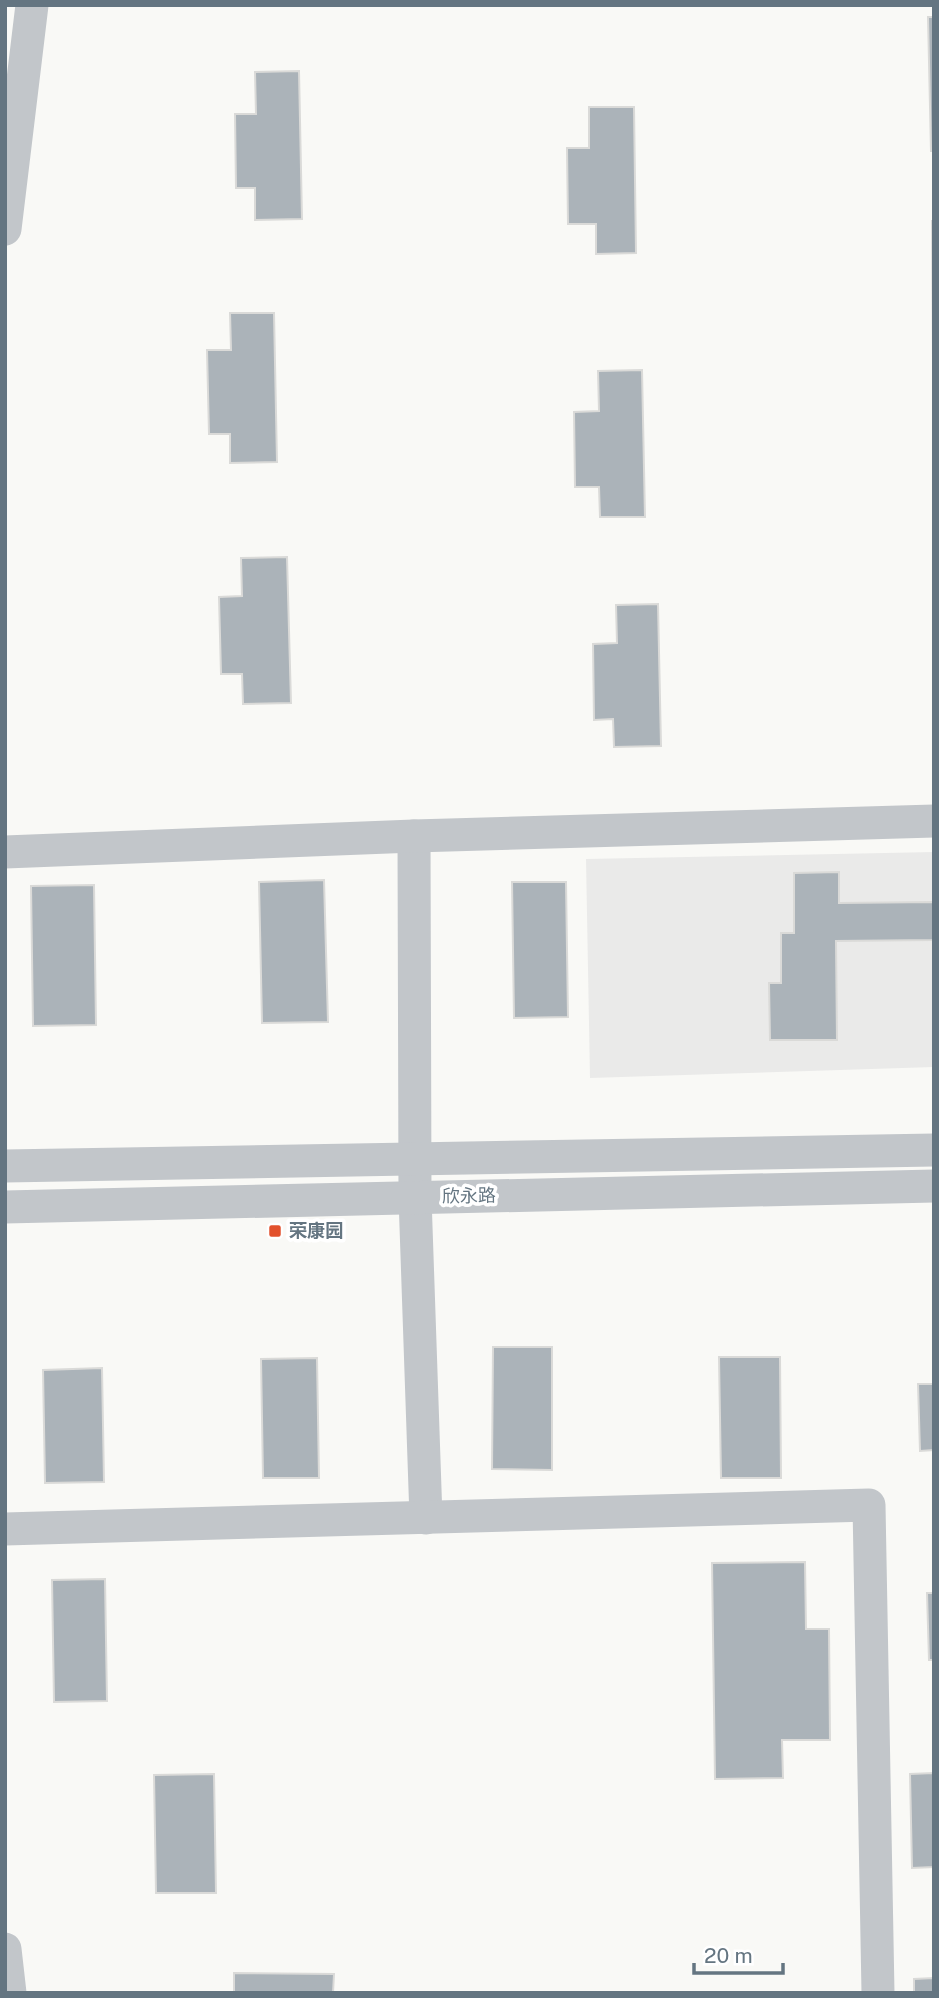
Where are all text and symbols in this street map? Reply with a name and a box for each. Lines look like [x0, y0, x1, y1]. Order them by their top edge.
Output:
street label: 欣永路 [442, 1185, 496, 1206]
place label: 荣康园 [289, 1220, 343, 1241]
marker: 荣康园 [267, 1223, 283, 1239]
scale bar [694, 1932, 783, 1976]
text: 20 m [704, 1943, 753, 1968]

